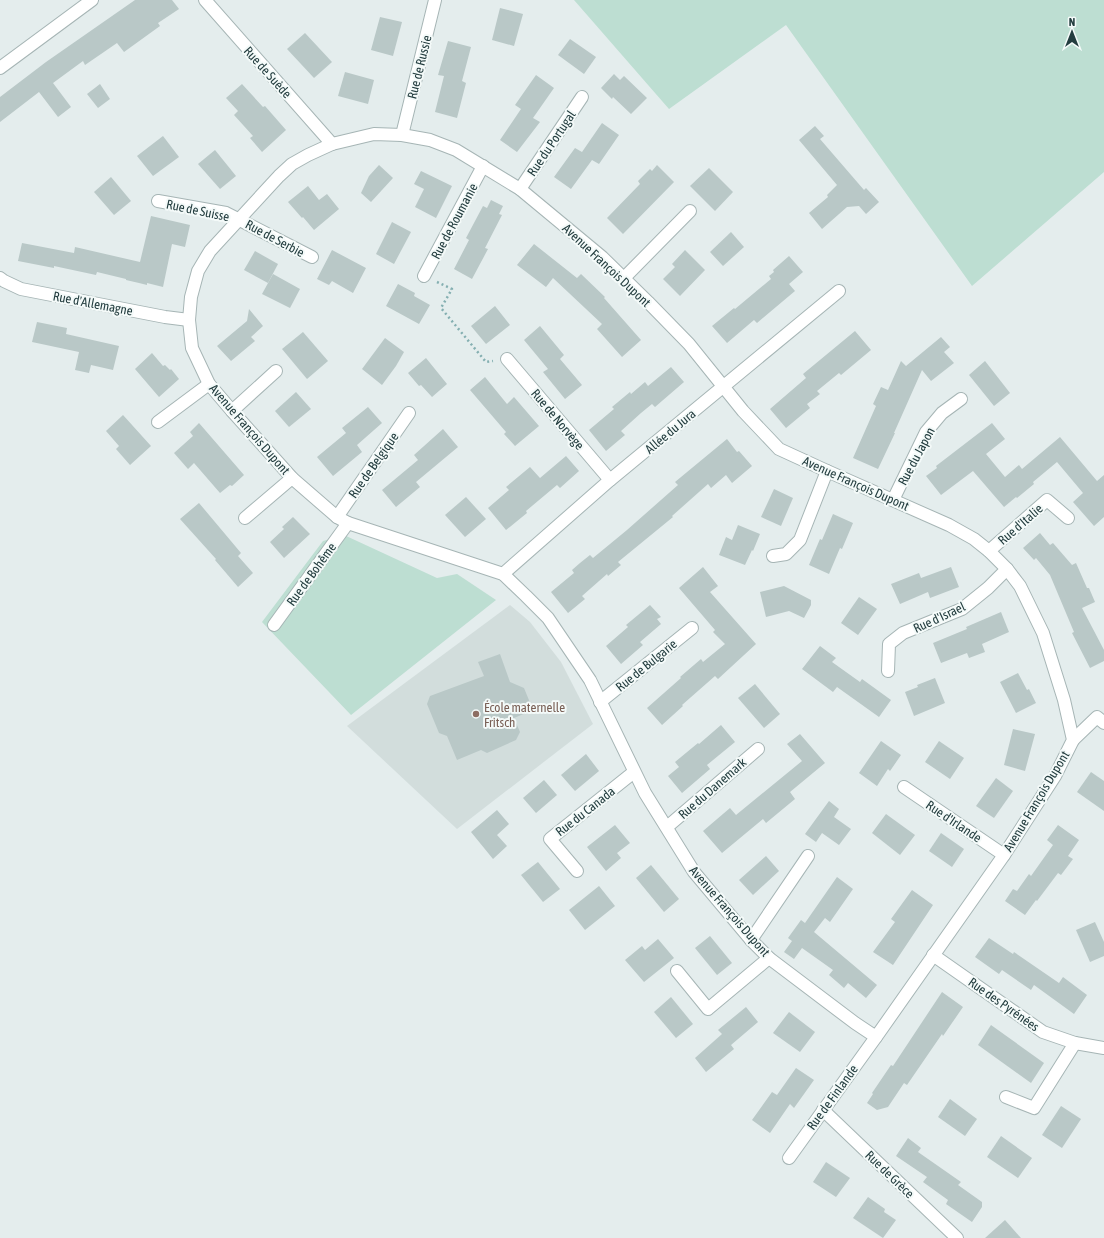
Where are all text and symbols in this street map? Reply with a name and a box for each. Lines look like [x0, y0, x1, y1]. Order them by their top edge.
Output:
north arrow [1052, 12, 1092, 52]
text: N [1069, 16, 1075, 28]
street label: Rue de Russie [404, 34, 435, 101]
street label: Rue de Suède [241, 44, 295, 101]
street label: Rue du Portugal [524, 107, 579, 179]
street label: Rue de Roumanie [428, 181, 481, 262]
street label: Rue de Suisse [165, 196, 231, 225]
street label: Rue de Serbie [243, 217, 307, 260]
street label: Avenue François Dupont [560, 221, 654, 310]
street label: Rue d'Allemagne [52, 288, 134, 319]
street label: Avenue François Dupont [206, 381, 293, 478]
street label: Rue de Norvège [528, 386, 587, 453]
street label: Allée du Jura [642, 406, 698, 457]
street label: Rue du Japon [895, 425, 938, 488]
street label: Rue de Belgique [345, 430, 402, 501]
street label: Avenue François Dupont [800, 453, 912, 514]
street label: Rue d'Italie [995, 501, 1046, 548]
street label: Rue de Bohême [284, 540, 339, 609]
street label: Rue d'Israel [911, 599, 968, 636]
street label: Rue de Bulgarie [613, 636, 680, 695]
place label: École maternelle Fritsch [484, 700, 565, 730]
marker: École maternelle Fritsch [471, 709, 481, 719]
street label: Avenue François Dupont [1000, 748, 1073, 854]
street label: Rue du Danemark [675, 755, 750, 822]
street label: Rue du Canada [553, 784, 618, 839]
street label: Rue d'Irlande [923, 797, 984, 846]
street label: Avenue François Dupont [686, 863, 773, 960]
street label: Rue des Pyrénées [965, 974, 1042, 1035]
street label: Rue de Finlande [804, 1062, 861, 1133]
street label: Rue de Grèce [862, 1148, 917, 1201]

